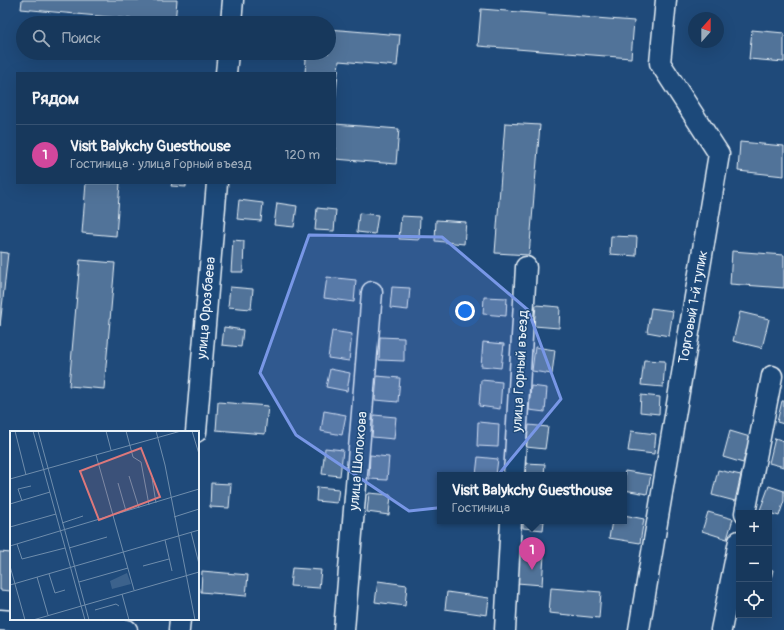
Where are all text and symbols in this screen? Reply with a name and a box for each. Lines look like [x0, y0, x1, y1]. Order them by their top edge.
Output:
north arrow [688, 12, 724, 48]
search box [16, 16, 336, 60]
icon: search [30, 27, 52, 49]
text: Поиск [62, 29, 101, 48]
text: Рядом [32, 88, 79, 109]
text: Visit Balykchy Guesthouse [70, 137, 231, 156]
text: 1 [42, 147, 48, 163]
text: 120 m [284, 147, 320, 163]
text: Гостиница · улица Горный въезд [70, 156, 252, 172]
street label: Торговый 1-й тупик [675, 249, 711, 365]
street label: улица Орозбаева [193, 256, 219, 361]
your location [455, 301, 475, 321]
street label: улица Горный въезд [508, 309, 532, 433]
street label: улица Шопокова [345, 411, 371, 512]
inset map [10, 431, 199, 620]
popup [437, 472, 627, 524]
text: Visit Balykchy Guesthouse [452, 481, 612, 500]
text: Гостиница [452, 500, 510, 516]
map controls [736, 510, 772, 618]
button: + [736, 510, 772, 546]
pin: 1 [519, 537, 545, 570]
button: − [736, 546, 772, 582]
button: locate [736, 582, 772, 618]

